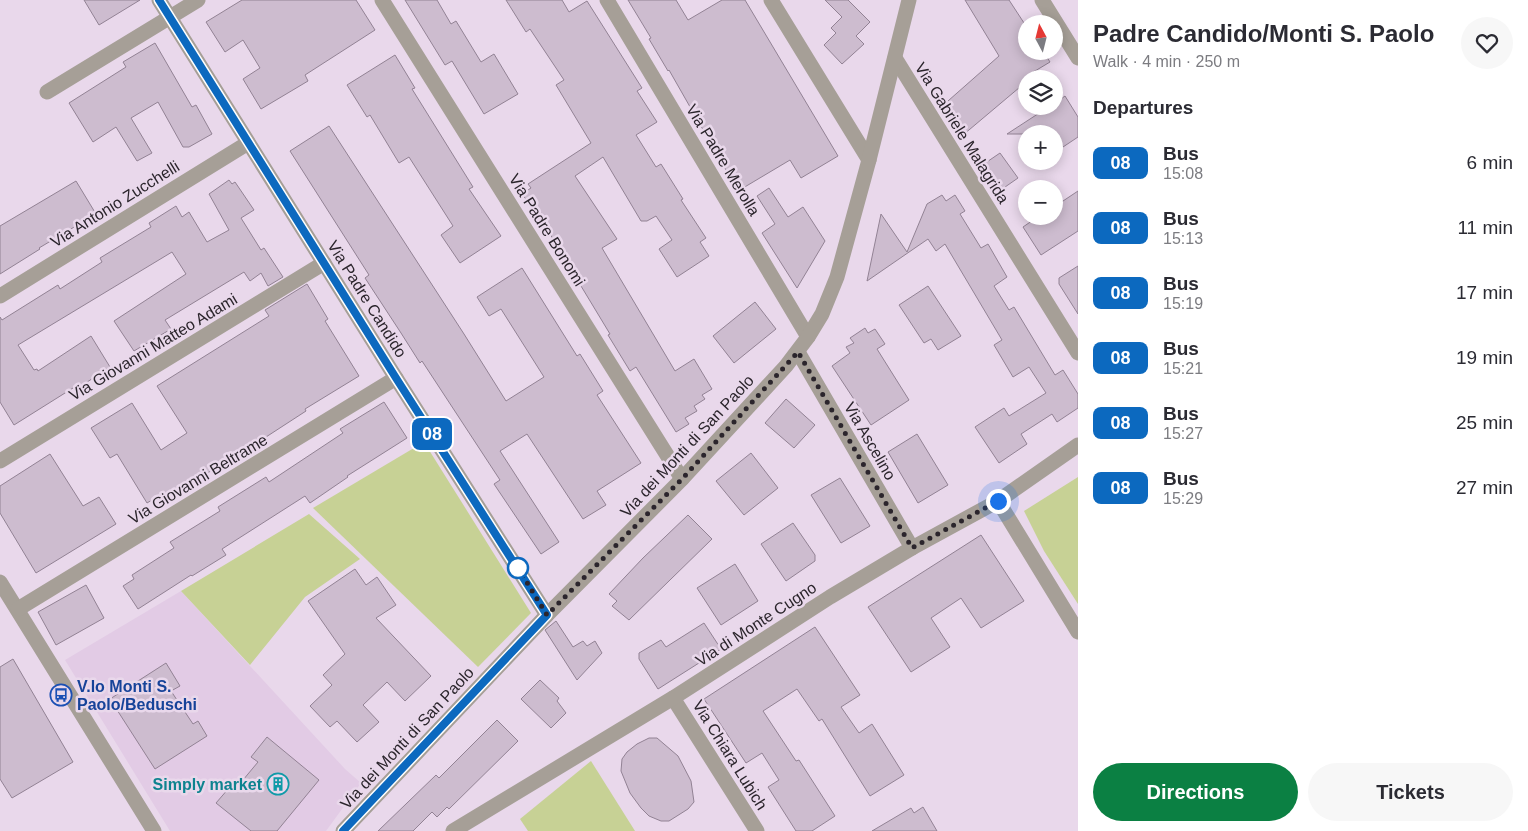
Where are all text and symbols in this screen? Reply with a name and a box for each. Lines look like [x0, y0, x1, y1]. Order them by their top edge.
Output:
north arrow [1018, 15, 1062, 60]
map controls [1018, 15, 1063, 225]
button: heart [1461, 17, 1513, 69]
text: Padre Candido/Monti S. Paolo [1093, 20, 1434, 47]
text: Walk · 4 min · 250 m [1093, 53, 1240, 70]
street label: Via Gabriele Malagrida [912, 60, 1012, 206]
button: layers [1018, 70, 1063, 115]
text: Departures [1093, 97, 1193, 118]
street label: Via Padre Merolla [683, 101, 763, 219]
button: + [1018, 125, 1063, 170]
text: Bus [1163, 143, 1199, 164]
text: 6 min [1467, 152, 1513, 173]
text: 08 [1110, 153, 1131, 173]
street label: Via Antonio Zucchelli [48, 158, 182, 250]
text: 15:08 [1163, 165, 1203, 182]
street label: Via Padre Bonomi [506, 171, 588, 289]
button: − [1018, 180, 1063, 225]
text: Bus [1163, 208, 1199, 229]
text: 11 min [1457, 217, 1513, 238]
text: 08 [1110, 218, 1131, 238]
text: 15:13 [1163, 230, 1203, 247]
street label: Via Padre Candido [324, 238, 410, 360]
text: Bus [1163, 273, 1199, 294]
text: 17 min [1456, 282, 1513, 303]
text: 08 [1110, 283, 1131, 303]
street label: Via Giovanni Matteo Adami [66, 290, 240, 404]
text: 15:19 [1163, 295, 1203, 312]
text: Bus [1163, 338, 1199, 359]
text: 19 min [1456, 347, 1513, 368]
text: 08 [1110, 348, 1131, 368]
text: 15:21 [1163, 360, 1203, 377]
street label: Via dei Monti di San Paolo [617, 372, 757, 520]
street label: Via Ascelino [841, 399, 899, 483]
text: Bus [1163, 403, 1199, 424]
text: 25 min [1456, 412, 1513, 433]
text: 08 [1110, 413, 1131, 433]
line badge: 08 [410, 418, 454, 450]
text: 08 [422, 424, 442, 444]
text: 15:27 [1163, 425, 1203, 442]
street label: Via Giovanni Beltrame [126, 431, 271, 527]
text: Bus [1163, 468, 1199, 489]
text: 27 min [1456, 477, 1513, 498]
text: 08 [1110, 478, 1131, 498]
your location [986, 489, 1011, 514]
text: 15:29 [1163, 490, 1203, 507]
unlabelled marker [507, 557, 529, 579]
street label: Via di Monte Cugno [693, 579, 820, 669]
street label: Via dei Monti di San Paolo [337, 664, 477, 812]
place label: V.lo Monti S. Paolo/Beduschi [77, 678, 197, 713]
bus stop icon: V.lo Monti S. Paolo/Beduschi [49, 683, 73, 707]
street label: Via Chiara Lubich [689, 697, 771, 813]
button: Directions [1093, 763, 1298, 821]
button: Tickets [1308, 763, 1513, 821]
building icon: Simply market [266, 772, 290, 796]
place label: Simply market [153, 776, 263, 793]

